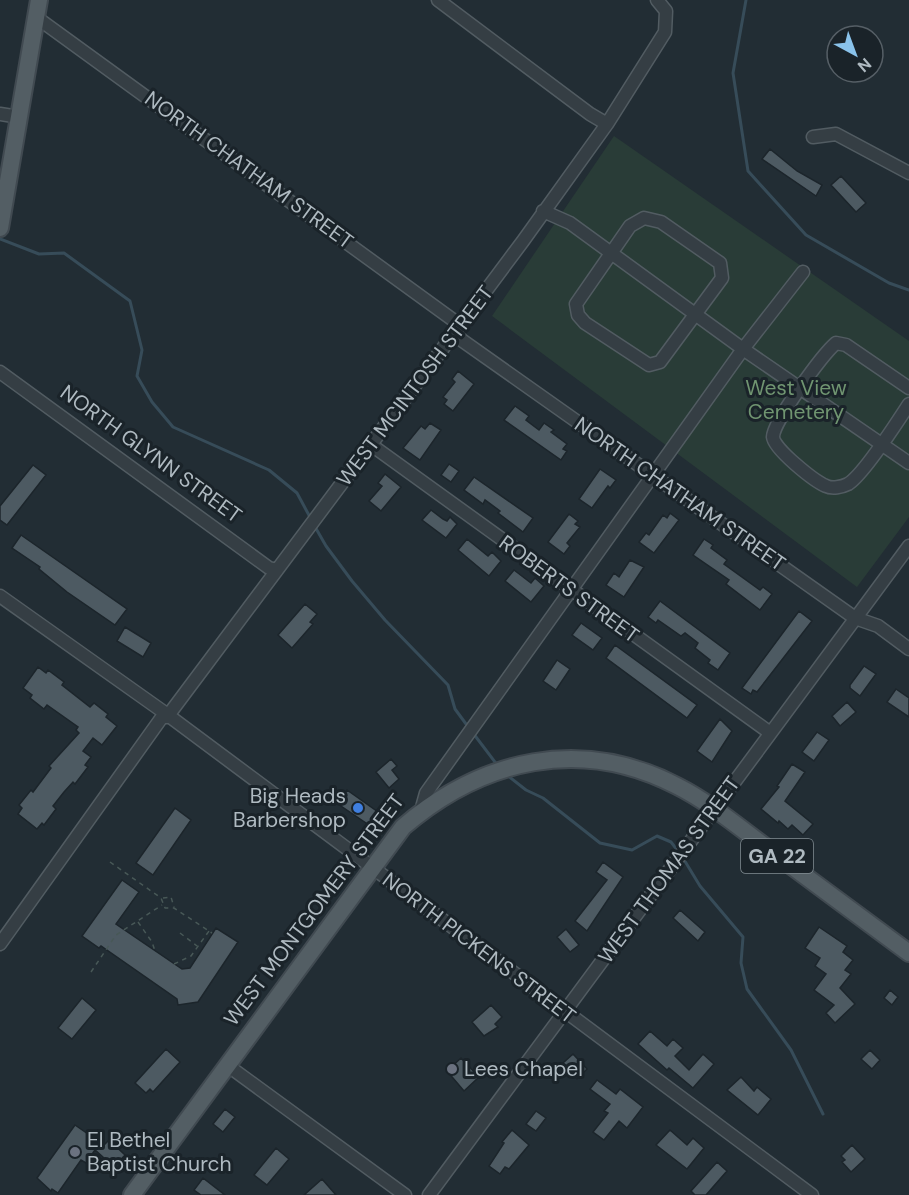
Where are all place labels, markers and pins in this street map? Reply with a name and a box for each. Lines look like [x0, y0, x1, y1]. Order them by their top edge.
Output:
place label: Big Heads Barbershop [233, 782, 346, 834]
marker: Big Heads Barbershop [351, 801, 365, 815]
place label: Lees Chapel [464, 1055, 583, 1083]
marker: Lees Chapel [445, 1062, 459, 1076]
place label: El Bethel Baptist Church [87, 1126, 232, 1178]
marker: El Bethel Baptist Church [68, 1145, 82, 1159]

